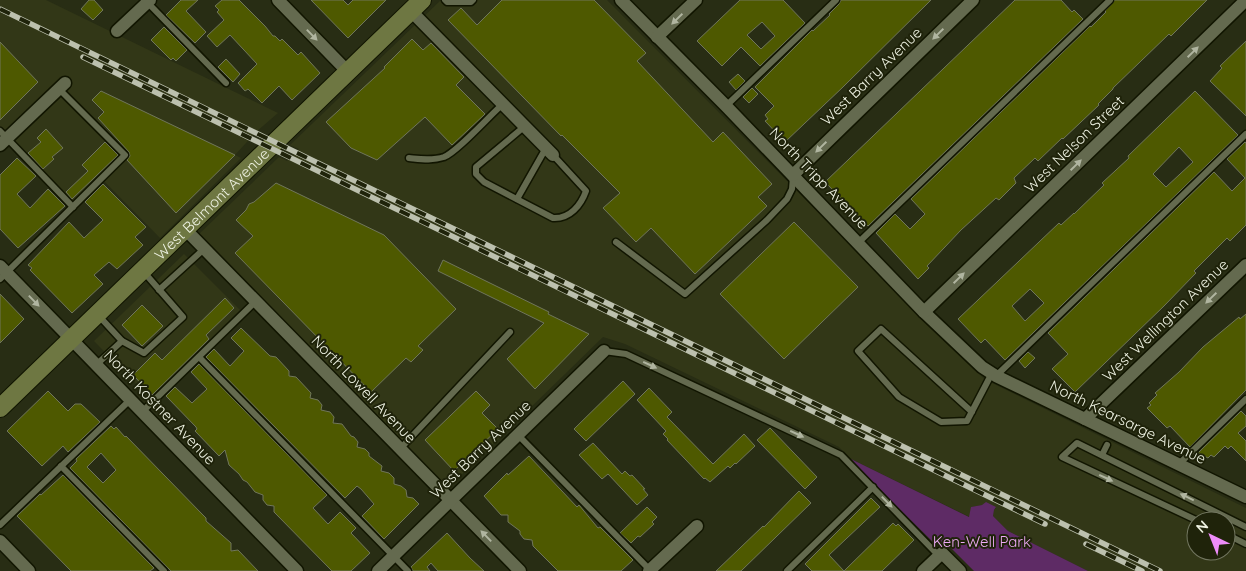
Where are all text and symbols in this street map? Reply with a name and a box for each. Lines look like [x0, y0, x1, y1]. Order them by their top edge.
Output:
one-way arrow [671, 13, 683, 25]
street label: West Barry Avenue [816, 23, 926, 129]
one-way arrow [932, 28, 944, 40]
one-way arrow [306, 29, 318, 41]
one-way arrow [1186, 46, 1198, 58]
street label: West Nelson Street [1020, 91, 1128, 197]
street label: North Tripp Avenue [766, 123, 872, 233]
one-way arrow [815, 141, 827, 153]
street label: West Belmont Avenue [150, 144, 273, 264]
one-way arrow [1070, 159, 1082, 171]
street label: West Wellington Avenue [1098, 255, 1232, 385]
one-way arrow [953, 272, 965, 284]
one-way arrow [1205, 292, 1217, 304]
one-way arrow [28, 295, 40, 307]
street label: North Lowell Avenue [308, 331, 420, 447]
street label: North Kostner Avenue [100, 345, 220, 469]
one-way arrow [643, 361, 657, 369]
street label: North Kearsarge Avenue [1047, 376, 1209, 468]
street label: West Barry Avenue [425, 396, 535, 502]
one-way arrow [790, 430, 804, 438]
one-way arrow [1099, 474, 1113, 482]
one-way arrow [1179, 493, 1194, 501]
one-way arrow [881, 496, 893, 508]
north arrow [1186, 511, 1236, 561]
text: N [1192, 516, 1212, 537]
one-way arrow [480, 530, 492, 542]
park label: Ken-Well Park [933, 532, 1031, 551]

